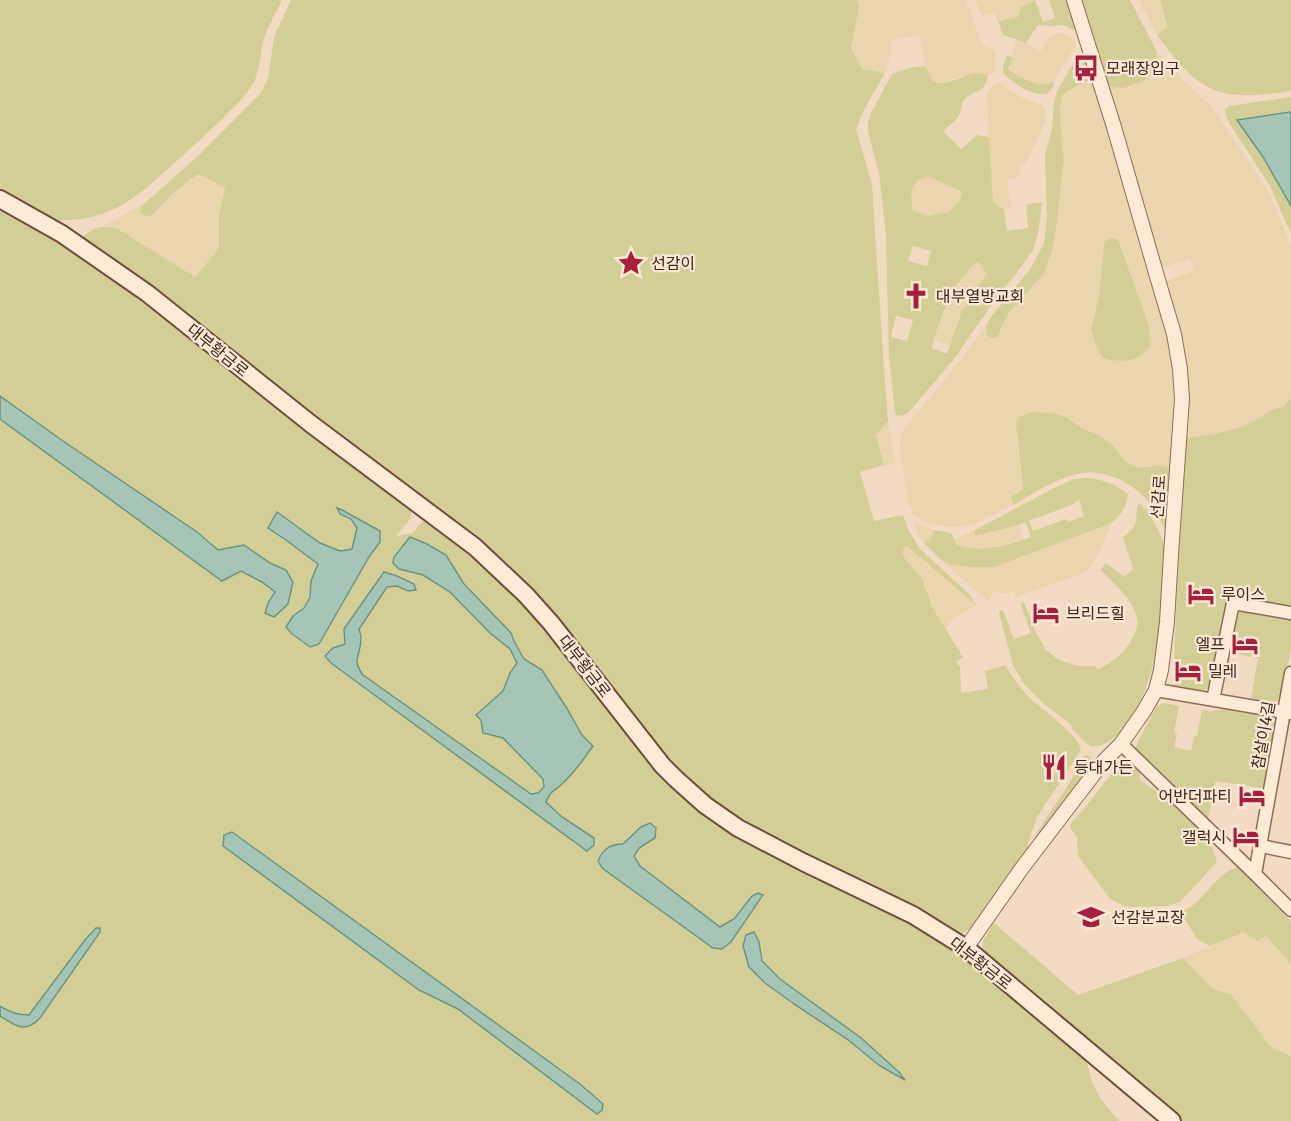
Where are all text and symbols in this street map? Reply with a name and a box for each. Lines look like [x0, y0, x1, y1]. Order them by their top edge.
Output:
bus stop icon: 모래장입구 [1071, 53, 1101, 83]
place label: 모래장입구 [1106, 58, 1180, 78]
place icon: 선감이 [616, 248, 646, 278]
place label: 선감이 [651, 253, 695, 273]
church icon: 대부열방교회 [901, 281, 931, 311]
place label: 대부열방교회 [936, 286, 1024, 306]
street label: 대부황금로 [183, 319, 253, 381]
street label: 선감로 [1146, 474, 1170, 520]
hotel icon: 루이스 [1186, 579, 1216, 609]
place label: 루이스 [1221, 584, 1265, 604]
hotel icon: 브리드힐 [1031, 598, 1061, 628]
place label: 브리드힐 [1066, 603, 1125, 623]
hotel icon: 엘프 [1230, 629, 1260, 659]
street label: 대부황금로 [554, 631, 616, 701]
place label: 엘프 [1196, 634, 1225, 654]
hotel icon: 밀레 [1173, 656, 1203, 686]
place label: 밀레 [1208, 661, 1237, 681]
street label: 참살이4길 [1247, 699, 1279, 771]
restaurant icon: 등대가든 [1039, 752, 1069, 782]
place label: 등대가든 [1074, 757, 1133, 777]
hotel icon: 어반더파티 [1237, 781, 1267, 811]
place label: 어반더파티 [1158, 786, 1232, 806]
hotel icon: 갤럭시 [1231, 822, 1261, 852]
place label: 갤럭시 [1182, 827, 1226, 847]
school or university icon: 선감분교장 [1076, 902, 1106, 932]
place label: 선감분교장 [1111, 907, 1185, 927]
street label: 대부황금로 [946, 932, 1016, 994]

